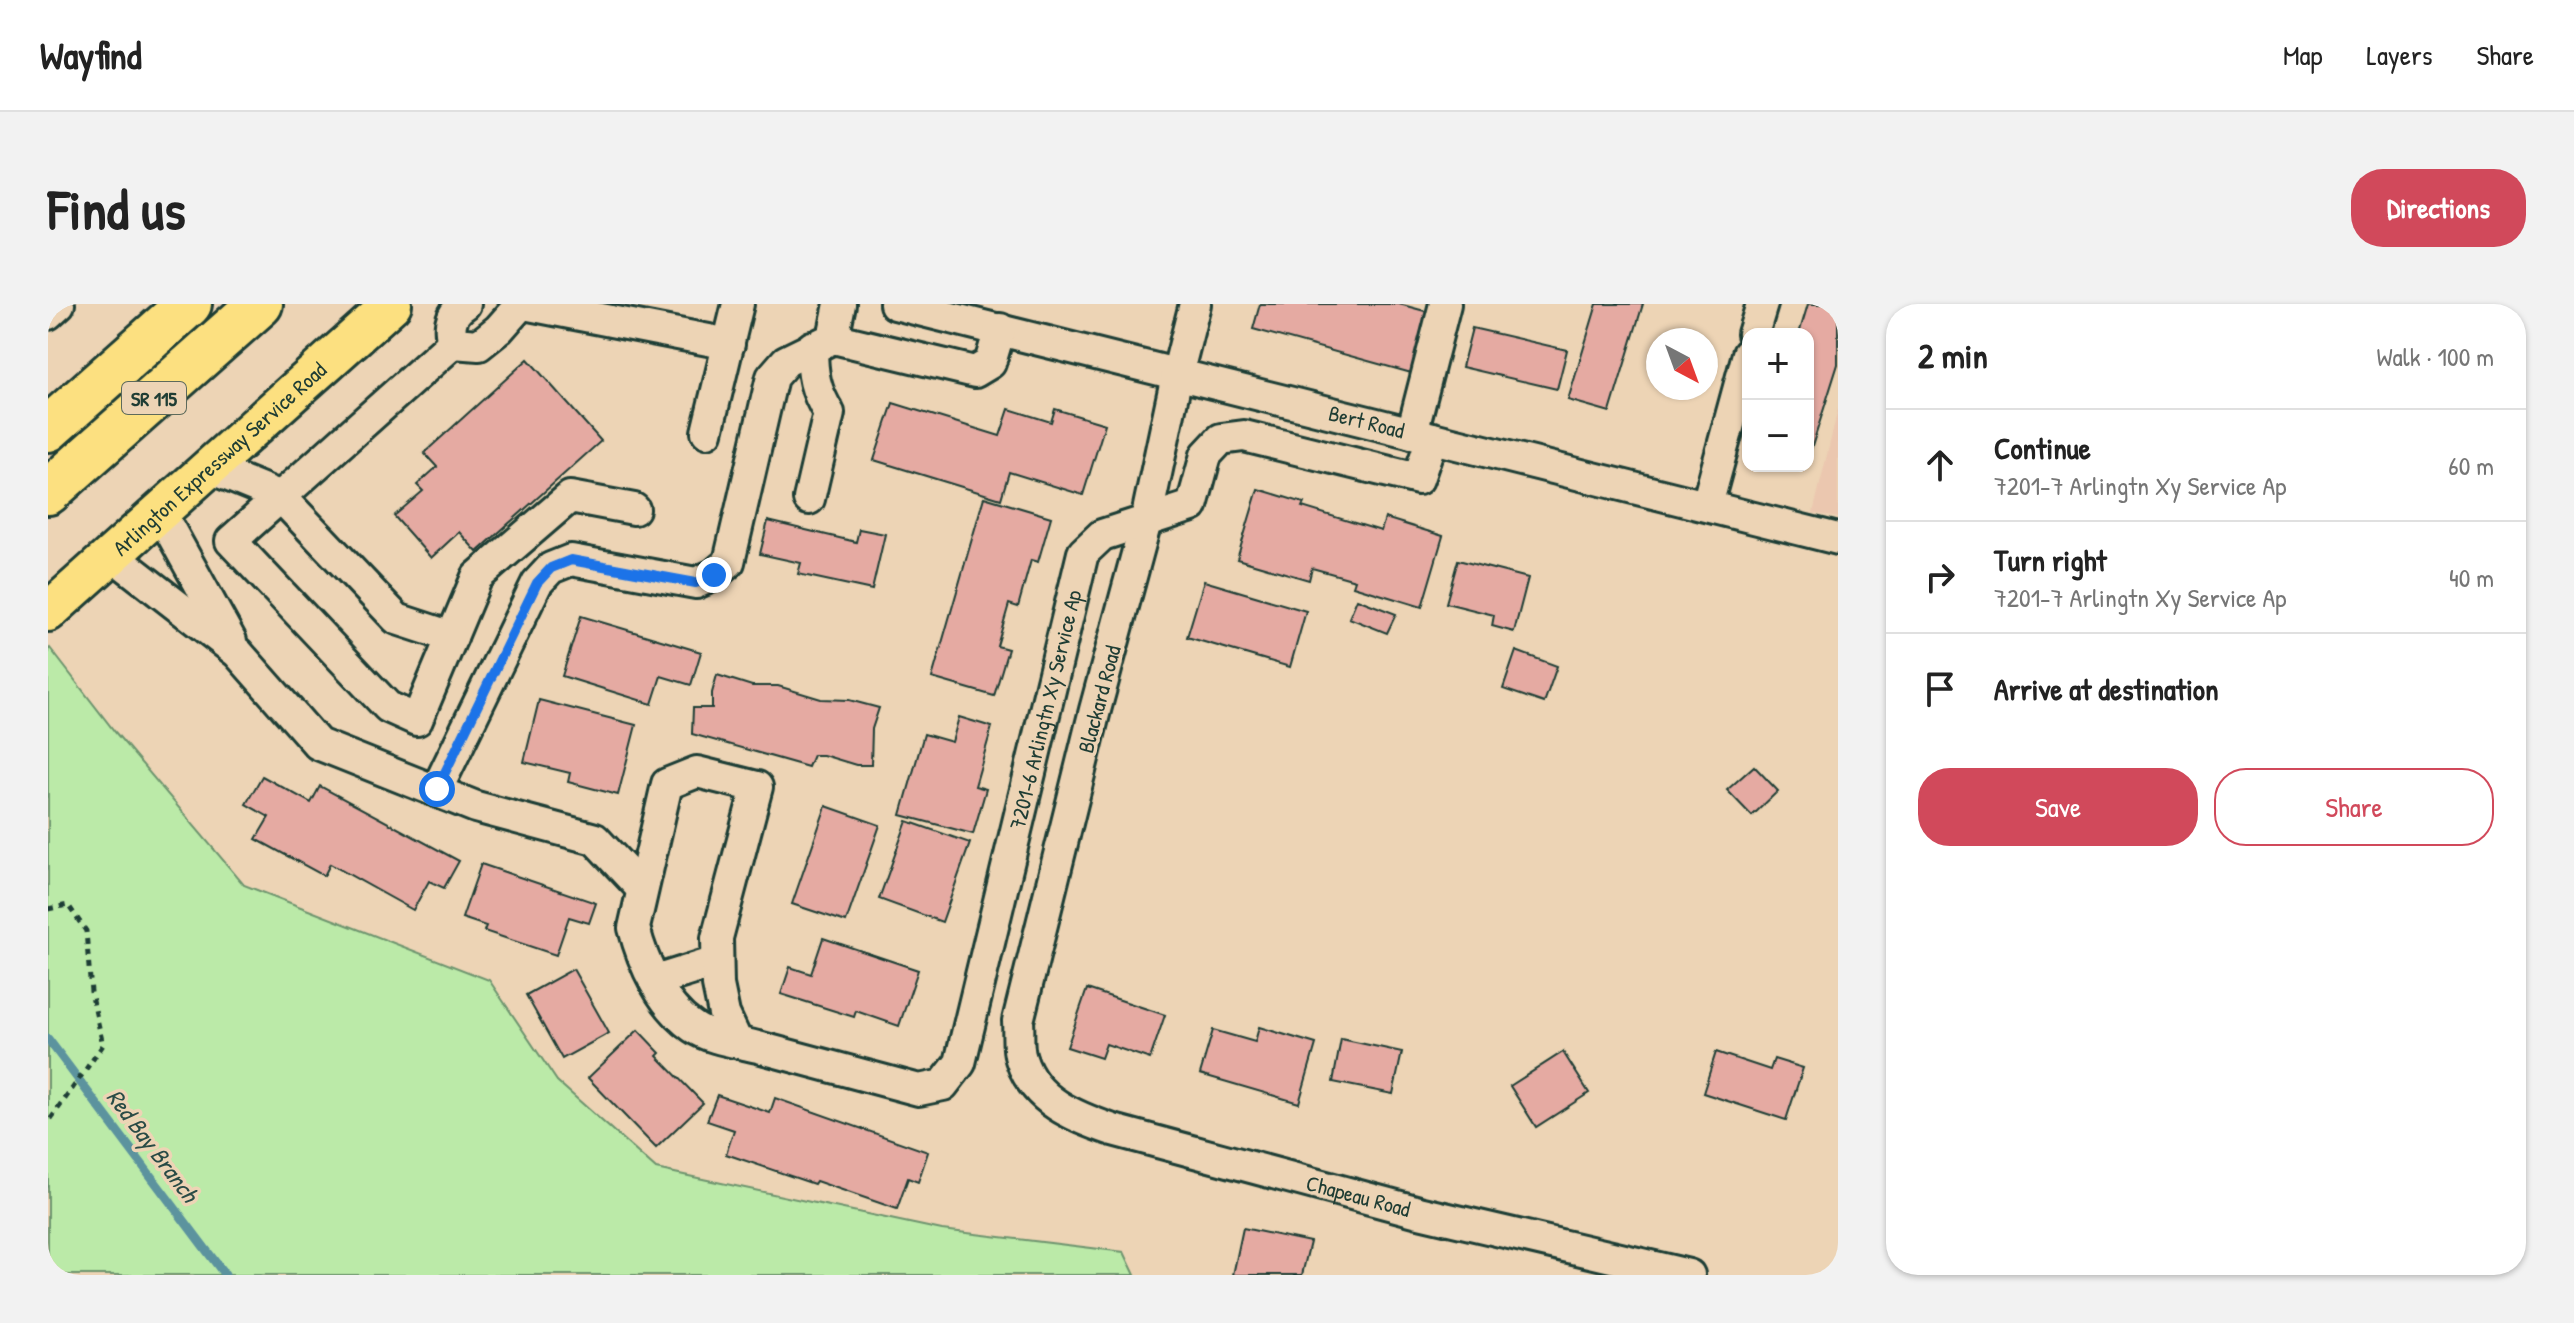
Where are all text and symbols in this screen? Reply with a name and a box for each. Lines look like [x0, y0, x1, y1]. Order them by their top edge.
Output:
text: Wayfind [40, 29, 142, 81]
text: Map [2283, 36, 2323, 74]
text: Layers [2367, 36, 2432, 74]
text: Share [2476, 36, 2534, 74]
button: Directions [2351, 169, 2526, 247]
text: Find us [48, 171, 186, 246]
north arrow [1646, 328, 1718, 400]
map controls [1742, 328, 1814, 472]
button: + [1742, 328, 1814, 400]
text: 2 min [1918, 333, 1988, 379]
text: Walk · 100 m [2377, 339, 2494, 374]
street label: Arlington Expressway Service Road [106, 355, 333, 562]
road number: SR 115 [122, 382, 186, 414]
street label: Bert Road [1326, 398, 1408, 445]
button: − [1742, 400, 1814, 472]
text: Continue [1994, 428, 2091, 468]
icon: ahead [1918, 443, 1962, 487]
text: 60 m [2448, 448, 2494, 483]
text: 7201-7 Arlingtn Xy Service Ap [1994, 468, 2286, 503]
text: Turn right [1994, 540, 2107, 580]
icon: right [1918, 555, 1962, 599]
route end [696, 557, 732, 593]
text: 40 m [2449, 560, 2494, 595]
text: 7201-7 Arlingtn Xy Service Ap [1994, 580, 2286, 615]
street label: 7201-6 Arlingtn Xy Service Ap [1002, 586, 1089, 832]
street label: Blackard Road [1070, 642, 1128, 756]
icon: arrive [1918, 667, 1962, 711]
text: Arrive at destination [1994, 669, 2219, 709]
button: Save [1918, 768, 2198, 846]
button: Share [2214, 768, 2494, 846]
route start [419, 771, 455, 807]
water label: Red Bay Branch [99, 1082, 207, 1210]
street label: Chapeau Road [1303, 1167, 1414, 1224]

